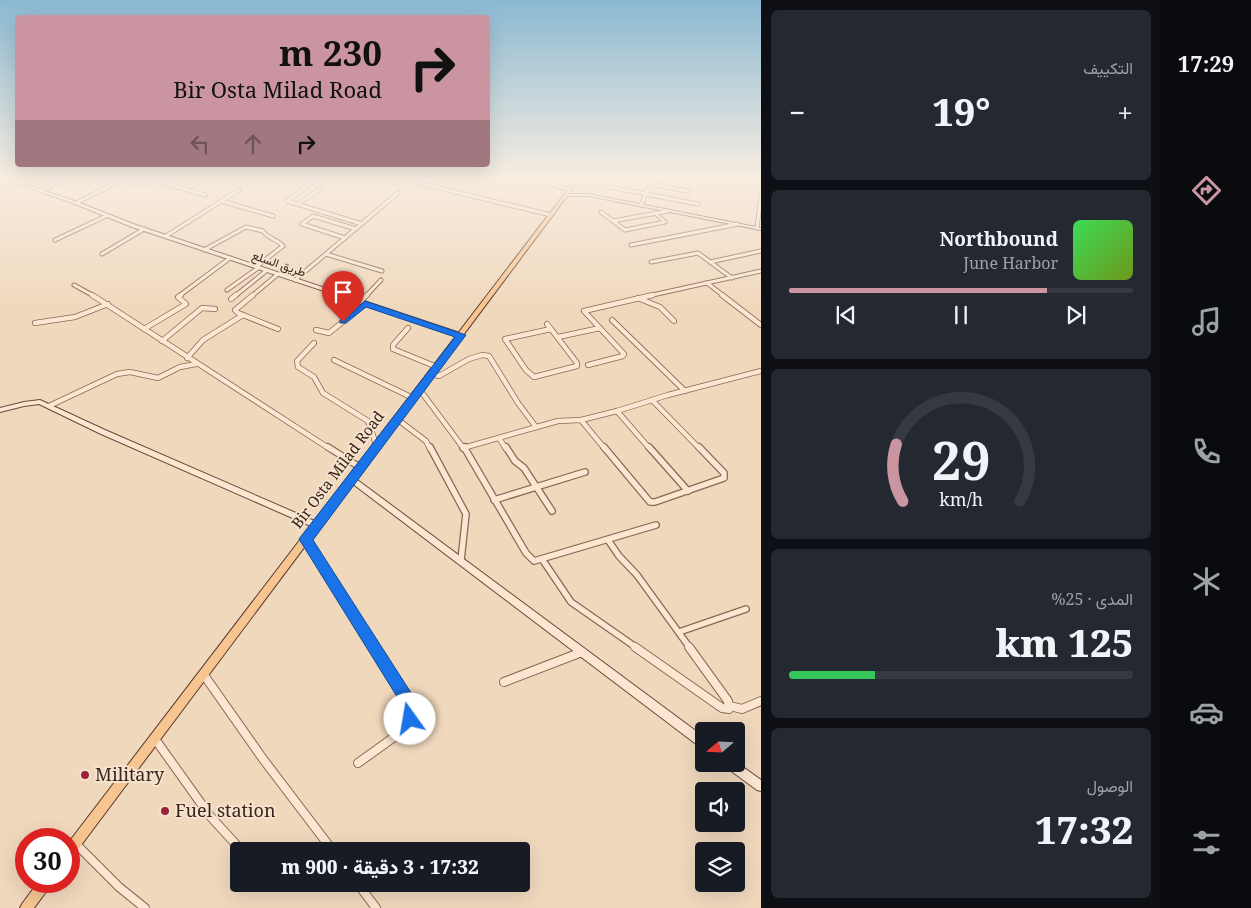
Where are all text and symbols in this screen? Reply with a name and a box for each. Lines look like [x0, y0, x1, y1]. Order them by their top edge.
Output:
text: 230 m [279, 29, 382, 76]
icon: right [400, 35, 465, 100]
text: 17:29 [1178, 48, 1234, 78]
text: التكييف [1083, 57, 1133, 79]
text: Bir Osta Milad Road [173, 74, 382, 104]
text: 19° [932, 85, 990, 137]
text: − [789, 93, 805, 131]
text: + [1117, 93, 1133, 131]
icon: left [186, 130, 214, 158]
icon: ahead [239, 130, 267, 158]
icon: right [292, 130, 320, 158]
icon: directions [1189, 173, 1224, 208]
text: Northbound [939, 226, 1058, 252]
street label: طريق السلع [250, 246, 309, 282]
text: June Harbor [963, 252, 1058, 274]
pin [322, 271, 364, 322]
icon: arrive [329, 278, 357, 306]
icon: previous [832, 301, 860, 329]
icon: pause [947, 301, 975, 329]
icon: next [1062, 301, 1090, 329]
icon: music [1189, 304, 1224, 339]
street label: Bir Osta Milad Road [286, 407, 388, 532]
text: 29 [932, 424, 990, 495]
icon: phone [1189, 434, 1224, 469]
text: km/h [939, 487, 983, 511]
icon: climate [1189, 564, 1224, 599]
text: المدى · 25% [1051, 588, 1133, 610]
text: 125 km [995, 616, 1133, 668]
position arrow [383, 692, 435, 744]
icon: car [1189, 695, 1224, 730]
north arrow [695, 722, 745, 772]
map controls [695, 722, 745, 892]
place label: Military [95, 762, 165, 786]
marker: Military [79, 769, 91, 781]
text: الوصول [1087, 775, 1133, 797]
button: sound [695, 782, 745, 832]
place label: Fuel station [175, 798, 276, 822]
text: 17:32 [1035, 803, 1133, 855]
marker: Fuel station [159, 805, 171, 817]
icon: filters [1189, 825, 1224, 860]
speed limit sign: 30 [15, 828, 80, 893]
button: layers [695, 842, 745, 892]
text: 17:32 · 3 دقيقة · 900 m [281, 854, 479, 880]

